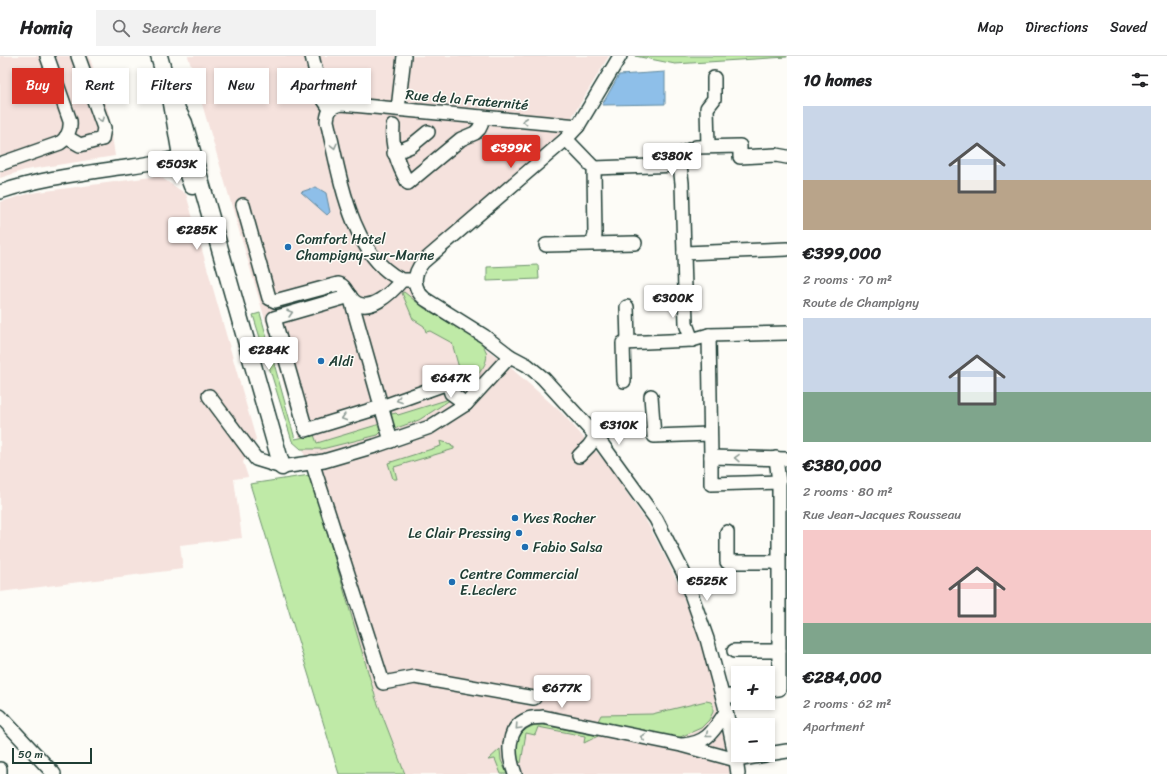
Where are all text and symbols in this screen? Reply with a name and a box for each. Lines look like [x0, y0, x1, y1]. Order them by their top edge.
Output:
search box [96, 10, 376, 46]
text: Homiq [20, 11, 72, 44]
text: Search here [142, 15, 221, 41]
text: Map [977, 15, 1003, 40]
text: Directions [1025, 15, 1088, 40]
text: Saved [1110, 15, 1147, 40]
icon: search [110, 17, 132, 39]
text: 10 homes [803, 65, 872, 95]
chip: Buy [12, 68, 64, 104]
chip: Rent [72, 68, 129, 104]
chip: Filters [137, 68, 206, 104]
chip: New [214, 68, 269, 104]
chip: Apartment [277, 68, 371, 104]
icon: filters [1129, 69, 1151, 91]
street label: Rue de la Fraternité [405, 82, 529, 118]
one-way arrow [96, 115, 105, 122]
one-way arrow [522, 117, 528, 126]
icon: home [941, 132, 1013, 204]
pin: €399K [483, 135, 539, 169]
text: €399K [491, 136, 531, 159]
one-way arrow [329, 143, 337, 150]
pin: €380K [644, 143, 700, 177]
text: €380K [652, 144, 692, 167]
pin: €503K [149, 151, 205, 185]
text: €503K [157, 152, 197, 175]
pin: €285K [169, 217, 225, 251]
text: €285K [177, 218, 217, 241]
place label: Comfort Hotel Champigny-sur-Marne [296, 227, 435, 268]
text: €399,000 [803, 238, 881, 268]
marker: Comfort Hotel Champigny-sur-Marne [283, 242, 293, 252]
text: 2 rooms · 70 m² [803, 268, 892, 291]
pin: €300K [645, 285, 701, 319]
text: €300K [653, 286, 693, 309]
text: Route de Champigny [803, 291, 919, 314]
one-way arrow [286, 309, 293, 318]
pin: €284K [241, 337, 297, 371]
text: €284K [249, 338, 289, 361]
icon: home [941, 344, 1013, 416]
place label: Aldi [328, 349, 355, 374]
marker: Aldi [316, 356, 326, 366]
pin: €647K [423, 365, 479, 399]
text: €647K [431, 366, 471, 389]
one-way arrow [396, 396, 403, 404]
pin: €310K [591, 412, 647, 446]
one-way arrow [340, 413, 347, 422]
text: €310K [600, 413, 638, 436]
text: €380,000 [803, 450, 881, 480]
one-way arrow [734, 454, 740, 462]
text: 2 rooms · 80 m² [803, 480, 893, 503]
text: Rue Jean-Jacques Rousseau [803, 503, 961, 526]
place label: Yves Rocher [523, 506, 597, 531]
marker: Yves Rocher [510, 513, 520, 523]
place label: Le Clair Pressing [408, 521, 511, 546]
marker: Le Clair Pressing [514, 528, 524, 538]
place label: Fabio Salsa [533, 535, 603, 560]
marker: Fabio Salsa [520, 542, 530, 552]
icon: home [941, 556, 1013, 628]
place label: Centre Commercial E.Leclerc [460, 562, 579, 603]
pin: €525K [679, 568, 735, 602]
text: €525K [687, 569, 727, 592]
marker: Centre Commercial E.Leclerc [447, 577, 457, 587]
text: €284,000 [803, 662, 882, 692]
map controls [731, 666, 775, 762]
button: + [731, 666, 775, 710]
pin: €677K [534, 675, 590, 709]
text: €677K [543, 676, 581, 699]
text: 2 rooms · 62 m² [803, 692, 891, 715]
text: Apartment [803, 715, 864, 738]
button: − [731, 718, 775, 762]
one-way arrow [515, 722, 522, 730]
one-way arrow [705, 730, 713, 737]
one-way arrow [639, 734, 646, 742]
text: 50 m [18, 745, 43, 764]
scale bar [12, 746, 92, 765]

